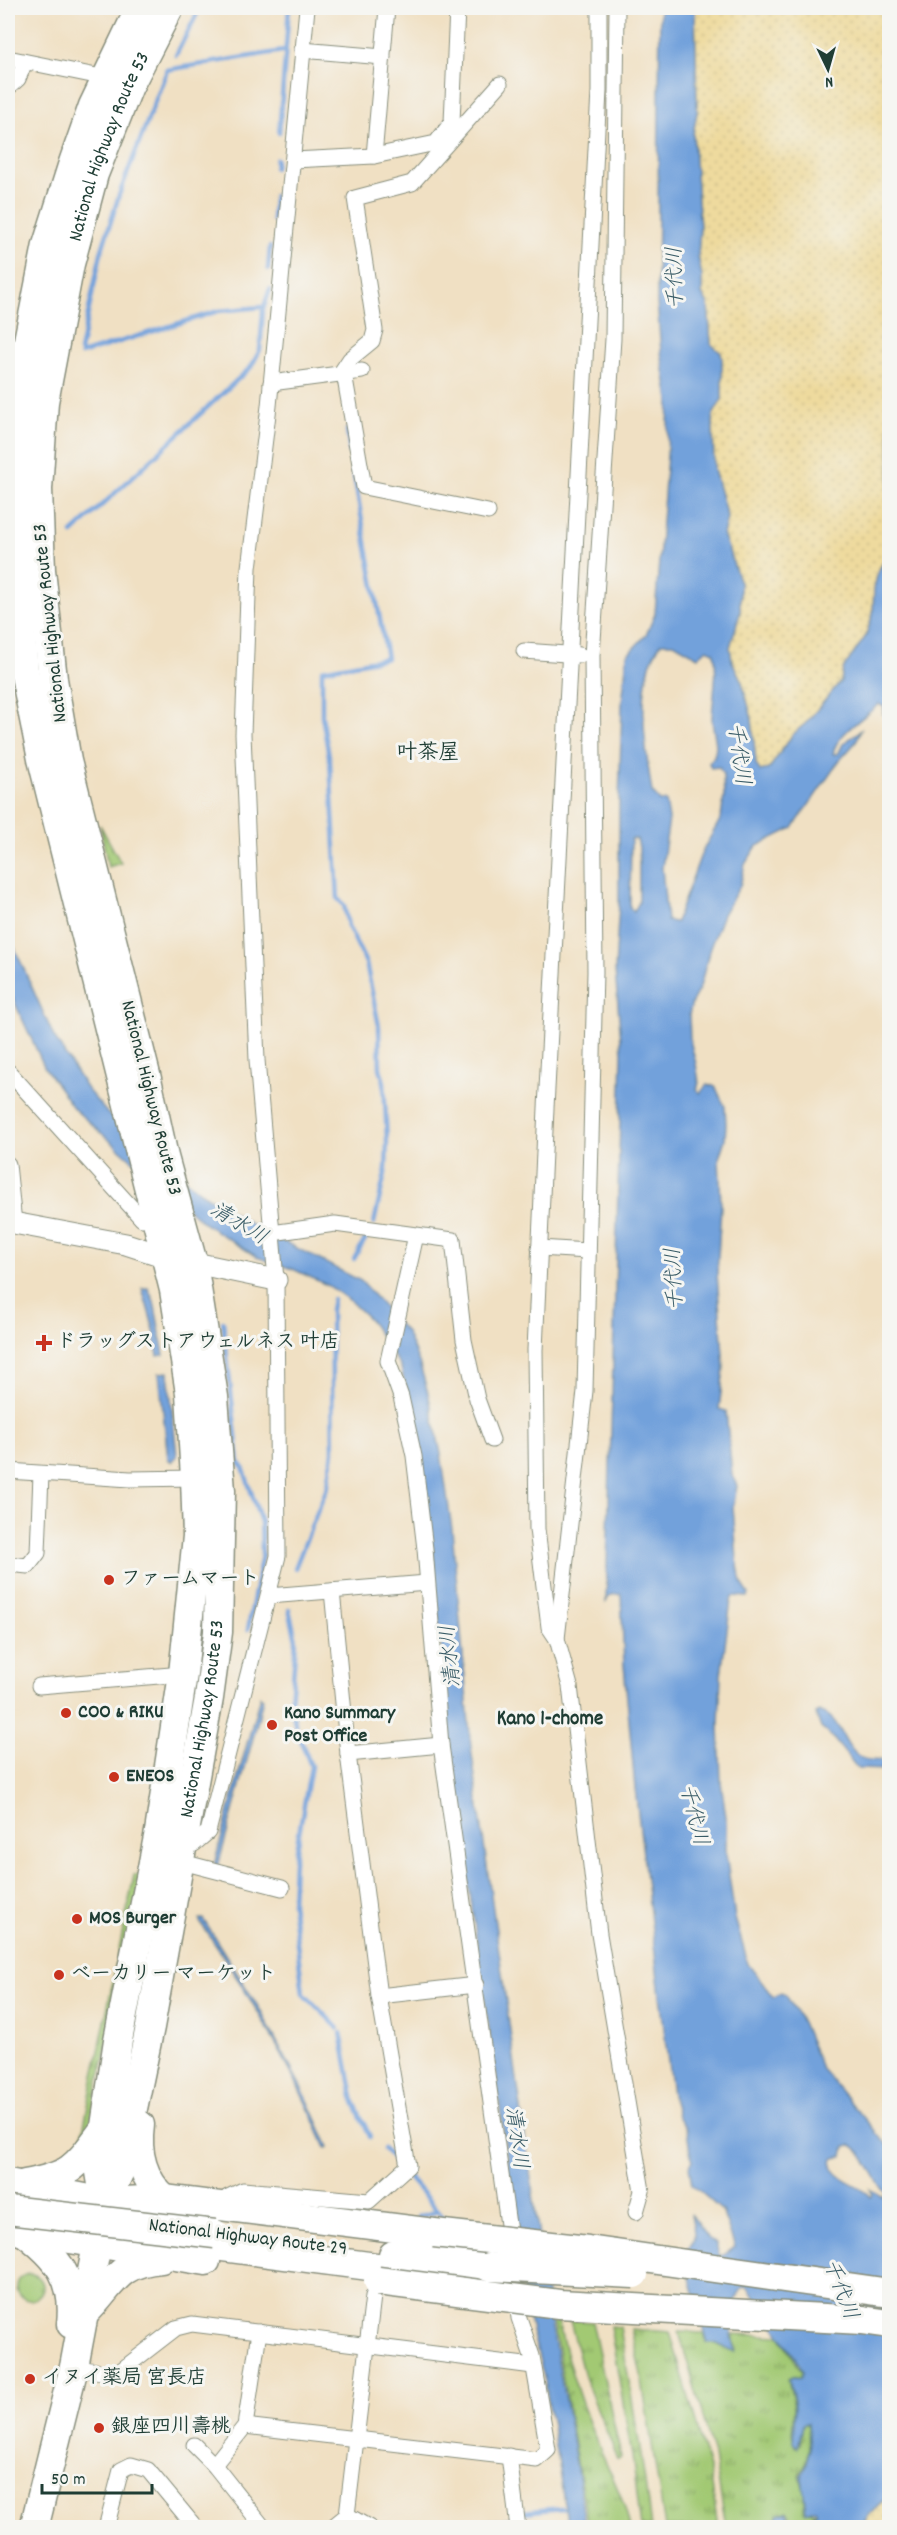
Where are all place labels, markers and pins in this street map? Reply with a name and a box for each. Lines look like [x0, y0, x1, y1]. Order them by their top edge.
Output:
place label: ドラッグストアウェルネス 叶店 [56, 1329, 340, 1357]
marker: ドラッグストアウェルネス 叶店 [37, 1336, 51, 1350]
place label: ファームマート [121, 1566, 259, 1594]
marker: ファームマート [102, 1573, 116, 1587]
place label: COO & RIKU [78, 1699, 164, 1727]
place label: Kano Summary Post Office [284, 1700, 396, 1751]
marker: COO & RIKU [59, 1706, 73, 1720]
marker: Kano Summary Post Office [265, 1718, 279, 1732]
place label: ENEOS [126, 1763, 175, 1791]
marker: ENEOS [107, 1770, 121, 1784]
place label: MOS Burger [89, 1905, 177, 1933]
marker: MOS Burger [70, 1912, 84, 1926]
place label: ベーカリー マーケット [71, 1961, 276, 1989]
marker: ベーカリー マーケット [52, 1968, 66, 1982]
place label: イヌイ薬局 宮長店 [42, 2365, 207, 2393]
marker: イヌイ薬局 宮長店 [23, 2372, 37, 2386]
place label: 銀座四川壽桃 [111, 2414, 231, 2442]
marker: 銀座四川壽桃 [92, 2421, 106, 2435]

